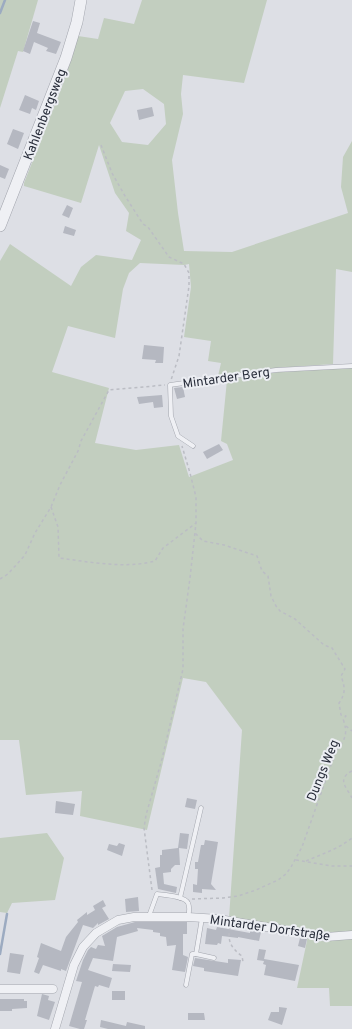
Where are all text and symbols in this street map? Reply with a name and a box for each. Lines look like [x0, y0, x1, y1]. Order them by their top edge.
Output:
street label: Kahlenbergsweg [21, 67, 71, 163]
street label: Mintarder Berg [182, 365, 271, 393]
street label: Dungs Weg [304, 738, 343, 804]
street label: Mintarder Dorfstraße [209, 913, 331, 945]

